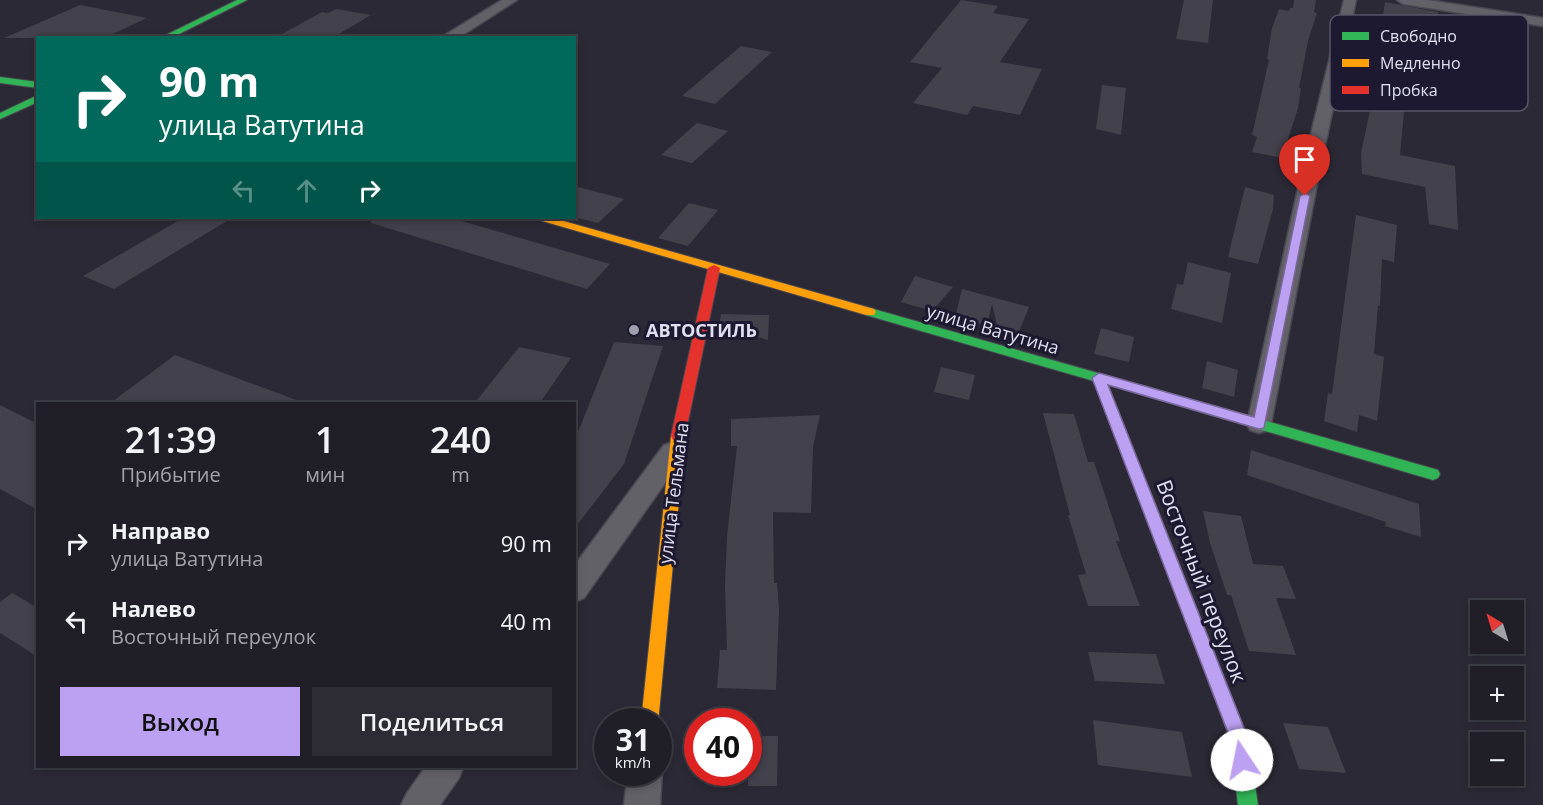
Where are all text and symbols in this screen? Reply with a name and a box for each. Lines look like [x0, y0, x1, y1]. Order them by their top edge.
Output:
legend [1330, 15, 1528, 111]
text: Свободно [1380, 25, 1457, 47]
text: 90 m [159, 52, 259, 109]
text: Медленно [1380, 52, 1461, 74]
icon: right [60, 60, 138, 138]
text: Пробка [1380, 79, 1438, 101]
text: улица Ватутина [159, 106, 365, 143]
pin [1279, 134, 1330, 196]
icon: arrive [1288, 143, 1321, 176]
icon: left [227, 174, 260, 207]
icon: ahead [290, 174, 323, 207]
icon: right [353, 174, 386, 207]
street label: улица Ватутина [924, 299, 1062, 359]
place label: АВТОСТИЛЬ [646, 318, 757, 342]
marker: АВТОСТИЛЬ [627, 323, 641, 337]
text: 21:39 [124, 415, 217, 464]
text: 1 [315, 415, 335, 464]
text: 240 [430, 415, 491, 464]
street label: улица Тельмана [652, 421, 694, 565]
text: Прибытие [121, 461, 221, 488]
text: мин [305, 461, 345, 488]
text: m [451, 461, 470, 488]
street label: Восточный переулок [1150, 476, 1254, 687]
text: Направо [111, 515, 210, 545]
icon: right [60, 527, 93, 560]
text: 90 m [501, 528, 552, 558]
text: улица Ватутина [111, 545, 263, 572]
text: Налево [111, 593, 196, 623]
north arrow [1470, 600, 1524, 654]
map controls [1470, 600, 1524, 786]
icon: left [60, 605, 93, 638]
text: 40 m [501, 606, 552, 636]
text: Восточный переулок [111, 623, 316, 650]
button: + [1470, 666, 1524, 720]
button: Выход [60, 687, 300, 756]
button: Поделиться [312, 687, 552, 756]
speed limit sign: 40 [684, 708, 762, 786]
text: 31 [616, 719, 650, 760]
position arrow [1210, 728, 1274, 792]
button: − [1470, 732, 1524, 786]
text: km/h [615, 752, 651, 772]

